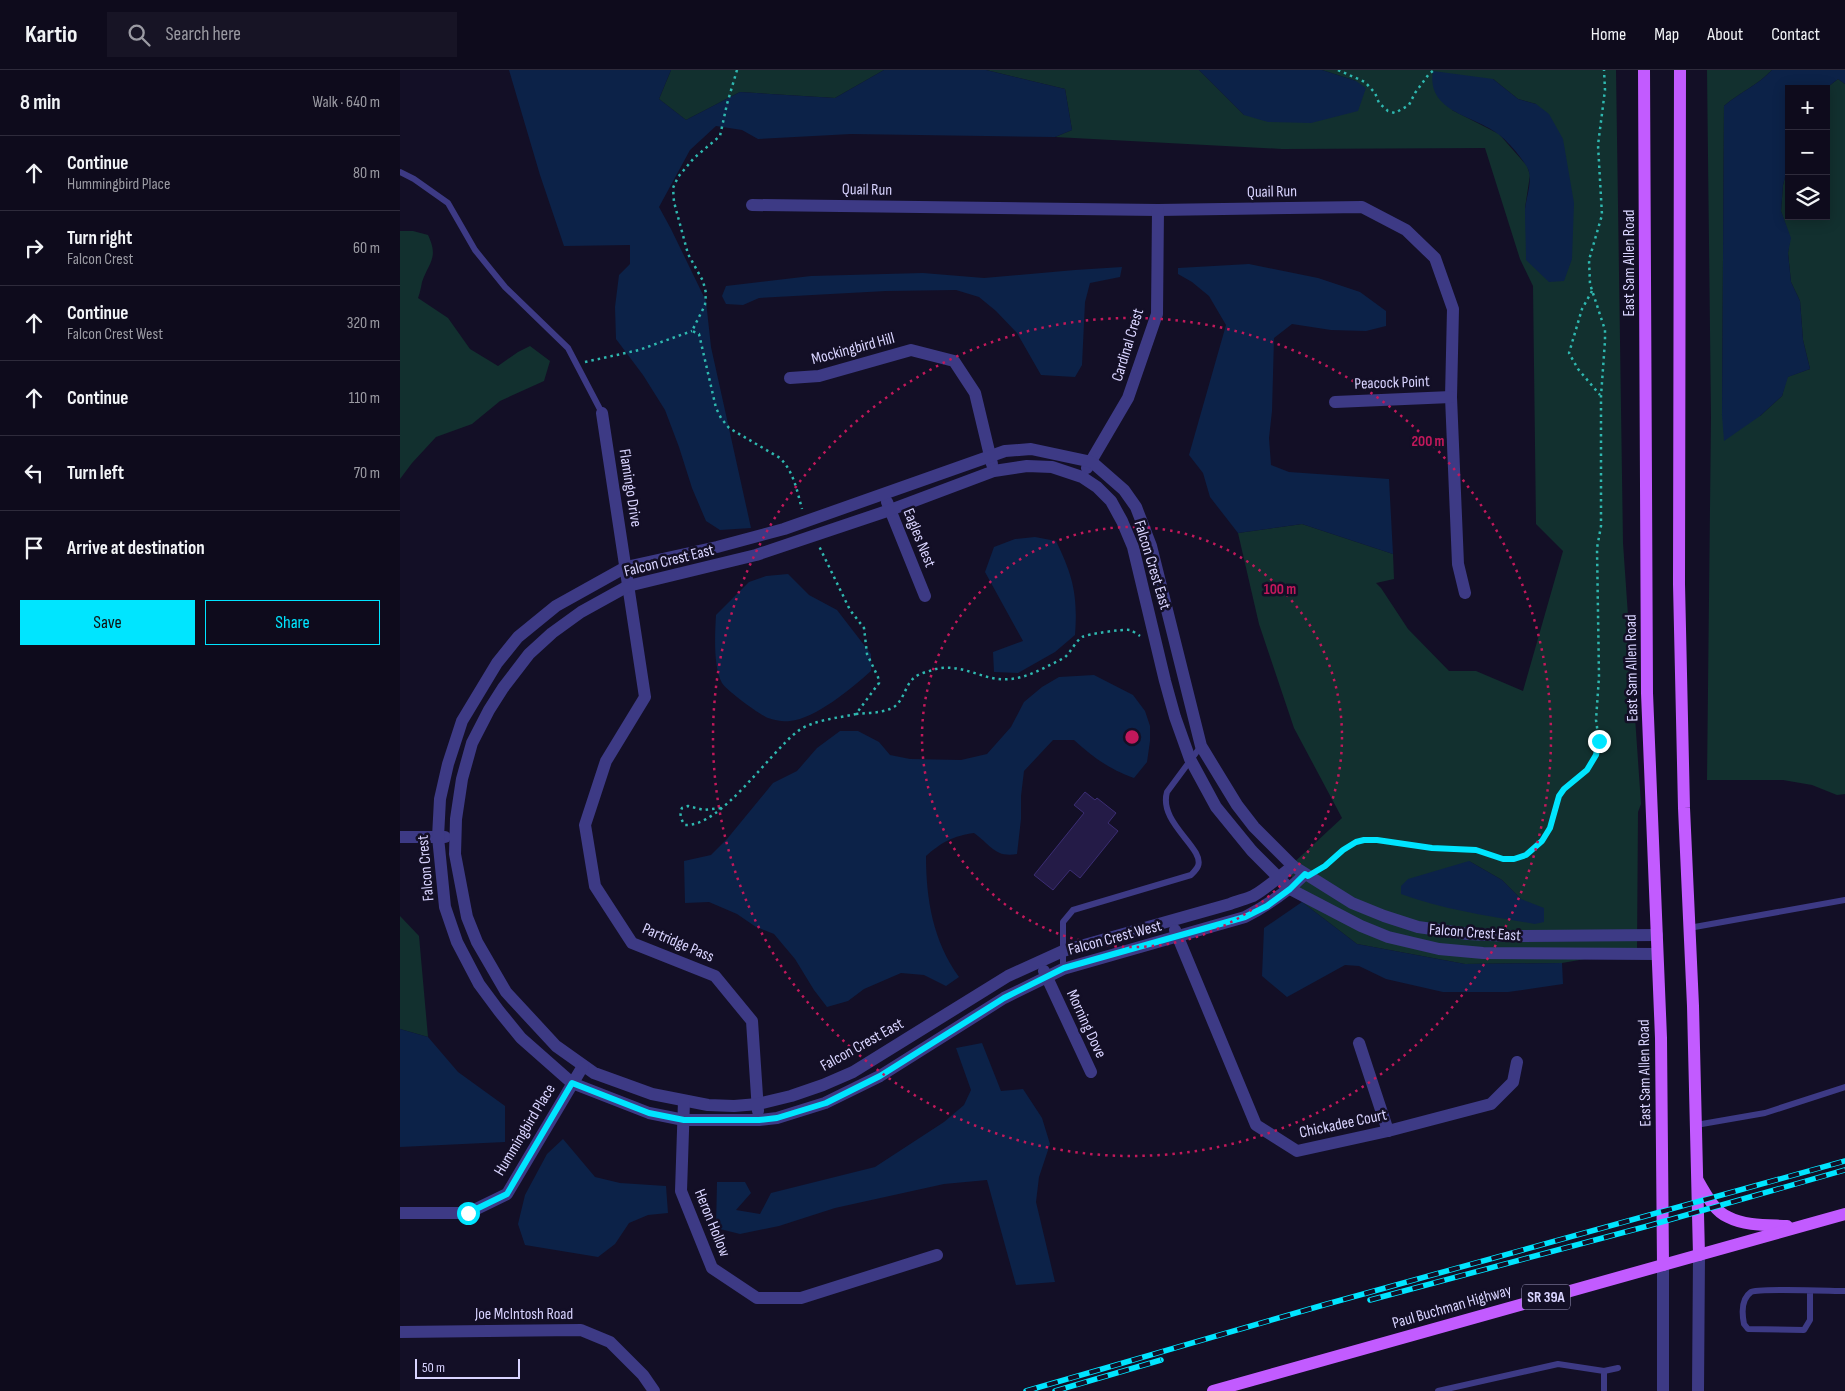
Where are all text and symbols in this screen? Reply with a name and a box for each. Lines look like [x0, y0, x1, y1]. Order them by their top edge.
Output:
search box [107, 12, 457, 57]
text: Kartio [25, 20, 77, 49]
icon: search [125, 21, 153, 49]
text: Search here [165, 23, 241, 46]
text: Home [1591, 24, 1626, 45]
text: Map [1654, 24, 1679, 45]
text: About [1707, 24, 1743, 45]
text: Contact [1771, 24, 1820, 45]
map controls [1785, 85, 1830, 220]
button: + [1785, 85, 1830, 130]
text: 8 min [20, 90, 61, 115]
text: Walk · 640 m [313, 93, 380, 112]
button: − [1785, 130, 1830, 175]
text: Continue [67, 152, 128, 175]
icon: ahead [20, 159, 48, 187]
text: 80 m [353, 164, 380, 183]
text: Hummingbird Place [67, 175, 170, 194]
button: layers [1785, 175, 1830, 220]
street label: Quail Run [842, 180, 892, 200]
street label: Quail Run [1247, 182, 1297, 202]
street label: East Sam Allen Road [1620, 210, 1639, 317]
text: Turn right [67, 227, 132, 250]
icon: right [20, 234, 48, 262]
text: 60 m [353, 239, 380, 258]
text: Falcon Crest [67, 250, 133, 269]
text: Continue [67, 302, 128, 325]
street label: Cardinal Crest [1108, 306, 1148, 384]
icon: ahead [20, 309, 48, 337]
text: 320 m [347, 314, 380, 333]
text: Falcon Crest West [67, 325, 163, 344]
street label: Mockingbird Hill [809, 329, 897, 369]
street label: Peacock Point [1354, 372, 1430, 394]
icon: ahead [20, 384, 48, 412]
text: Continue [67, 387, 128, 410]
text: 110 m [349, 389, 380, 408]
text: 200 m [1411, 432, 1445, 451]
street label: Flamingo Drive [614, 448, 646, 528]
icon: left [20, 459, 48, 487]
text: Turn left [67, 462, 124, 485]
text: 70 m [354, 464, 380, 483]
street label: Eagles Nest [899, 506, 939, 570]
street label: Falcon Crest East [1129, 518, 1175, 612]
icon: arrive [20, 534, 48, 562]
text: Arrive at destination [67, 537, 205, 560]
street label: Falcon Crest East [622, 541, 716, 581]
text: 100 m [1264, 580, 1296, 599]
button: Save [20, 600, 195, 645]
button: Share [205, 600, 380, 645]
street label: East Sam Allen Road [1622, 614, 1642, 722]
centre of rings [1123, 728, 1141, 746]
route end [1588, 730, 1611, 753]
street label: Falcon Crest [414, 834, 438, 902]
street label: Falcon Crest West [1066, 916, 1164, 960]
street label: Partridge Pass [639, 919, 717, 967]
street label: Falcon Crest East [1428, 920, 1522, 946]
street label: Morning Dove [1062, 987, 1110, 1061]
street label: Falcon Crest East [817, 1014, 907, 1076]
street label: East Sam Allen Road [1635, 1019, 1655, 1127]
street label: Hummingbird Place [490, 1081, 560, 1179]
street label: Chickadee Court [1298, 1105, 1389, 1143]
street label: Heron Hollow [690, 1186, 734, 1260]
route start [457, 1202, 480, 1225]
street label: Paul Buchman Highway [1390, 1281, 1514, 1333]
road number: SR 39A [1522, 1284, 1570, 1310]
street label: Joe McIntosh Road [474, 1305, 573, 1324]
scale bar [415, 1356, 520, 1379]
text: 50 m [422, 1359, 445, 1376]

